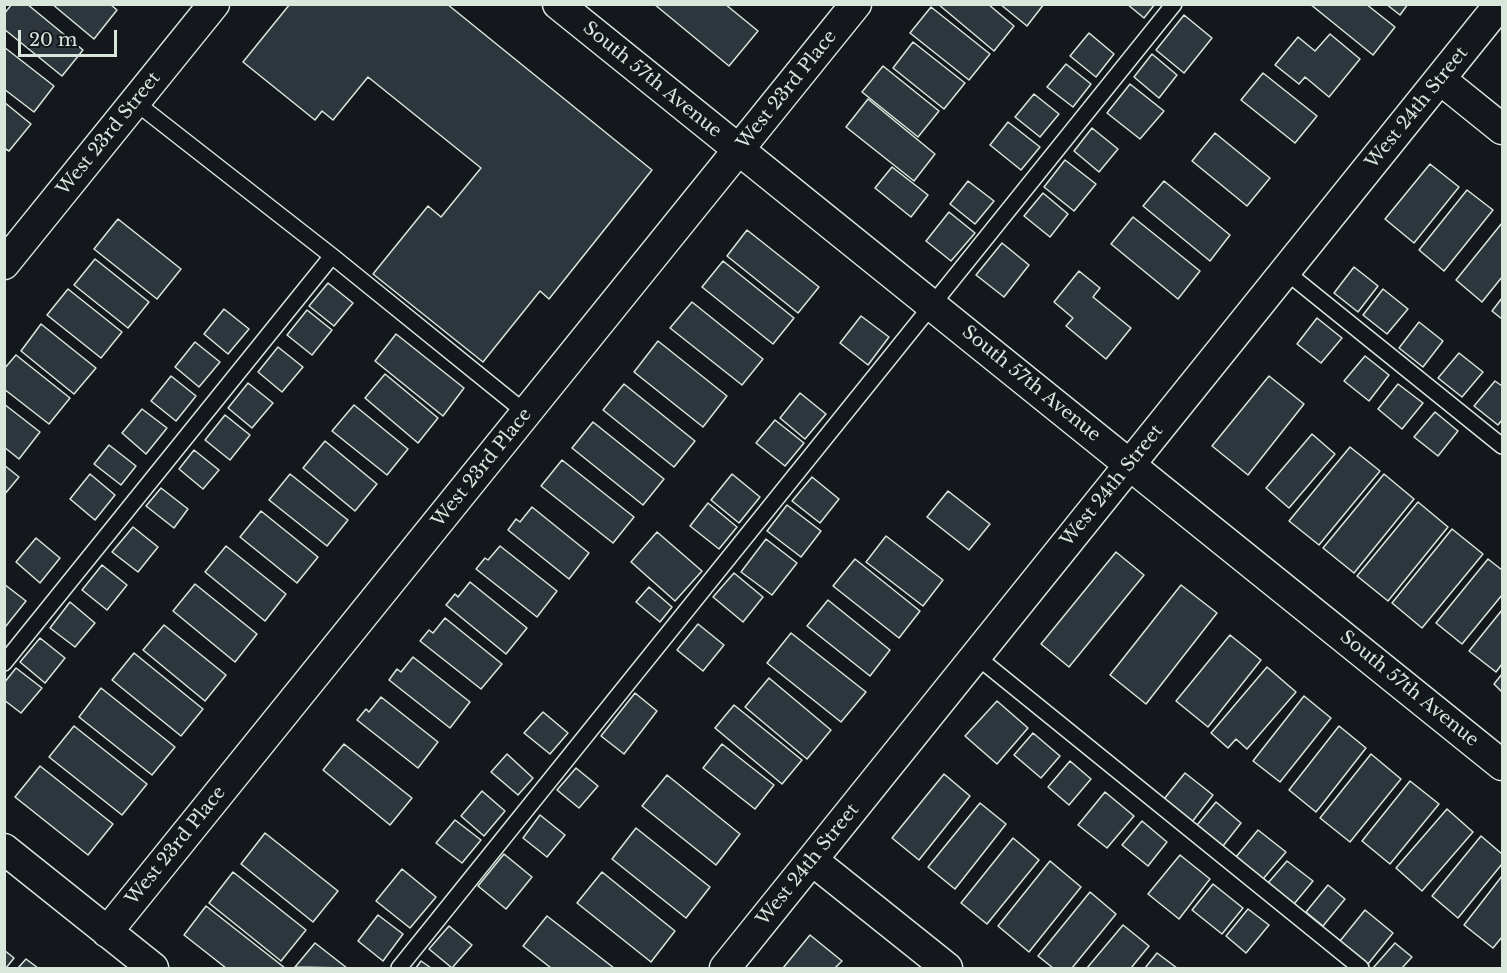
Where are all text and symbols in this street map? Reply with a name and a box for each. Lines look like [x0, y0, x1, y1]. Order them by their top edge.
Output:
street label: South 57th Avenue [578, 17, 726, 143]
scale bar [21, 18, 120, 56]
street label: West 23rd Place [733, 26, 841, 154]
text: 20 m [29, 29, 77, 51]
street label: West 24th Street [1361, 43, 1473, 173]
street label: West 23rd Street [53, 68, 165, 200]
street label: South 57th Avenue [957, 321, 1105, 447]
street label: West 23rd Place [428, 404, 536, 532]
street label: West 24th Street [1056, 421, 1168, 551]
street label: South 57th Avenue [1335, 626, 1483, 752]
street label: West 23rd Place [122, 782, 230, 910]
street label: West 24th Street [752, 800, 864, 930]

